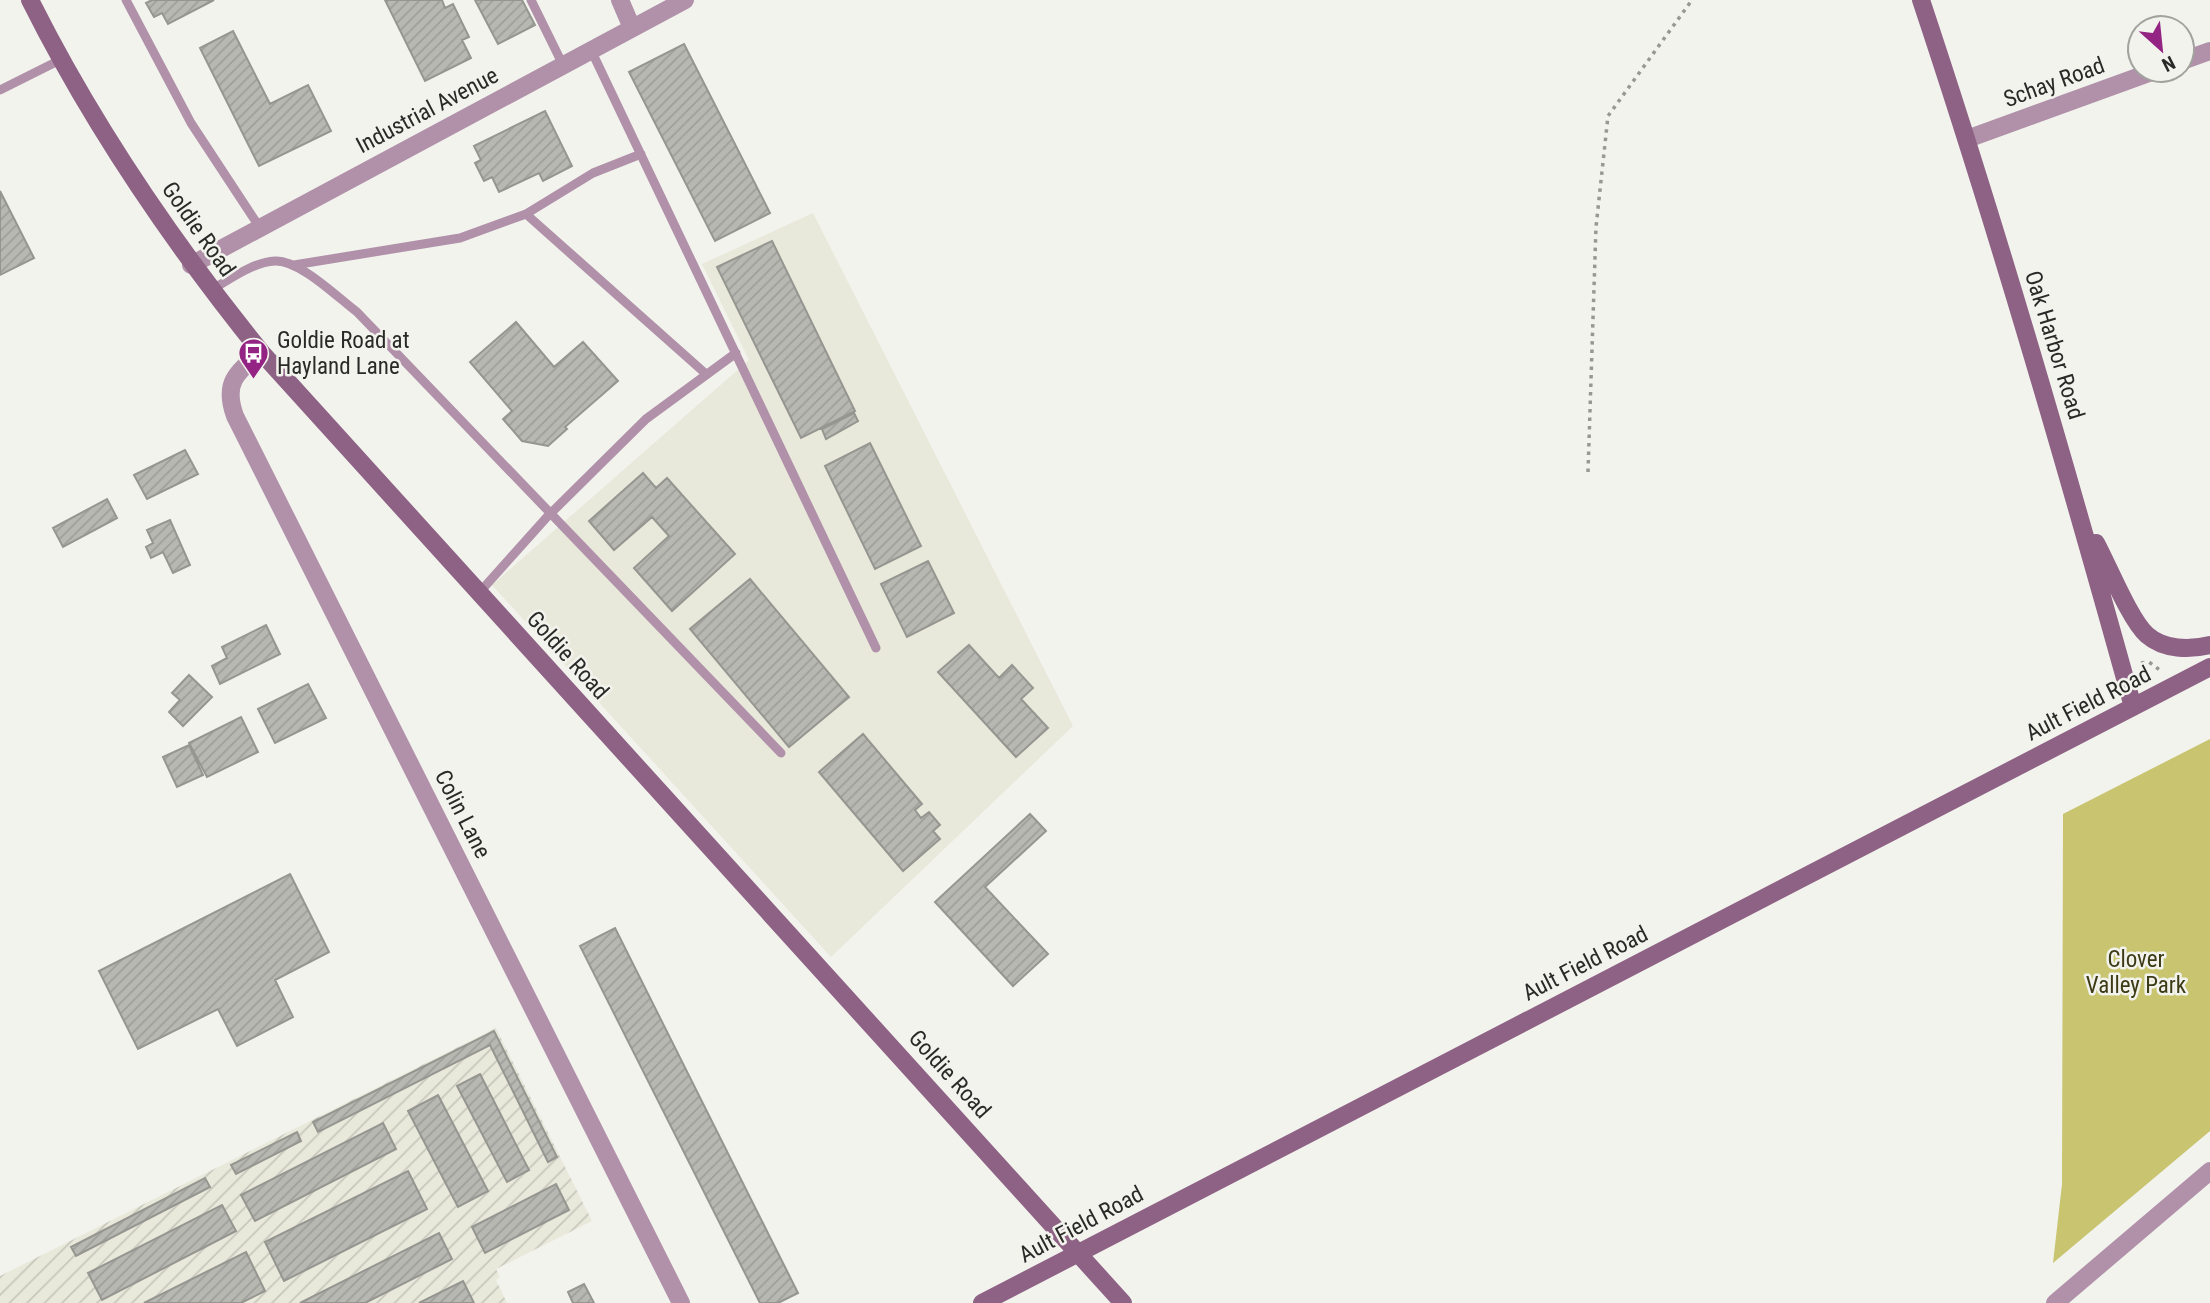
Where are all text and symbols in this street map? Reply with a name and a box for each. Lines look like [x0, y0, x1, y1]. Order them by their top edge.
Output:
north arrow [2126, 14, 2196, 84]
text: N [2158, 51, 2179, 77]
street label: Schay Road [2000, 52, 2108, 113]
street label: Industrial Avenue [352, 62, 503, 159]
street label: Goldie Road [156, 177, 241, 282]
street label: Oak Harbor Road [2019, 267, 2090, 423]
place label: Goldie Road at Hayland Lane [277, 327, 409, 380]
bus stop icon: Goldie Road at Hayland Lane [237, 336, 271, 380]
street label: Goldie Road [521, 606, 614, 705]
street label: Ault Field Road [2021, 660, 2155, 747]
street label: Colin Lane [429, 766, 496, 863]
street label: Ault Field Road [1518, 920, 1652, 1007]
park label: Clover Valley Park [2086, 946, 2187, 999]
street label: Goldie Road [903, 1025, 996, 1124]
street label: Ault Field Road [1014, 1180, 1148, 1268]

